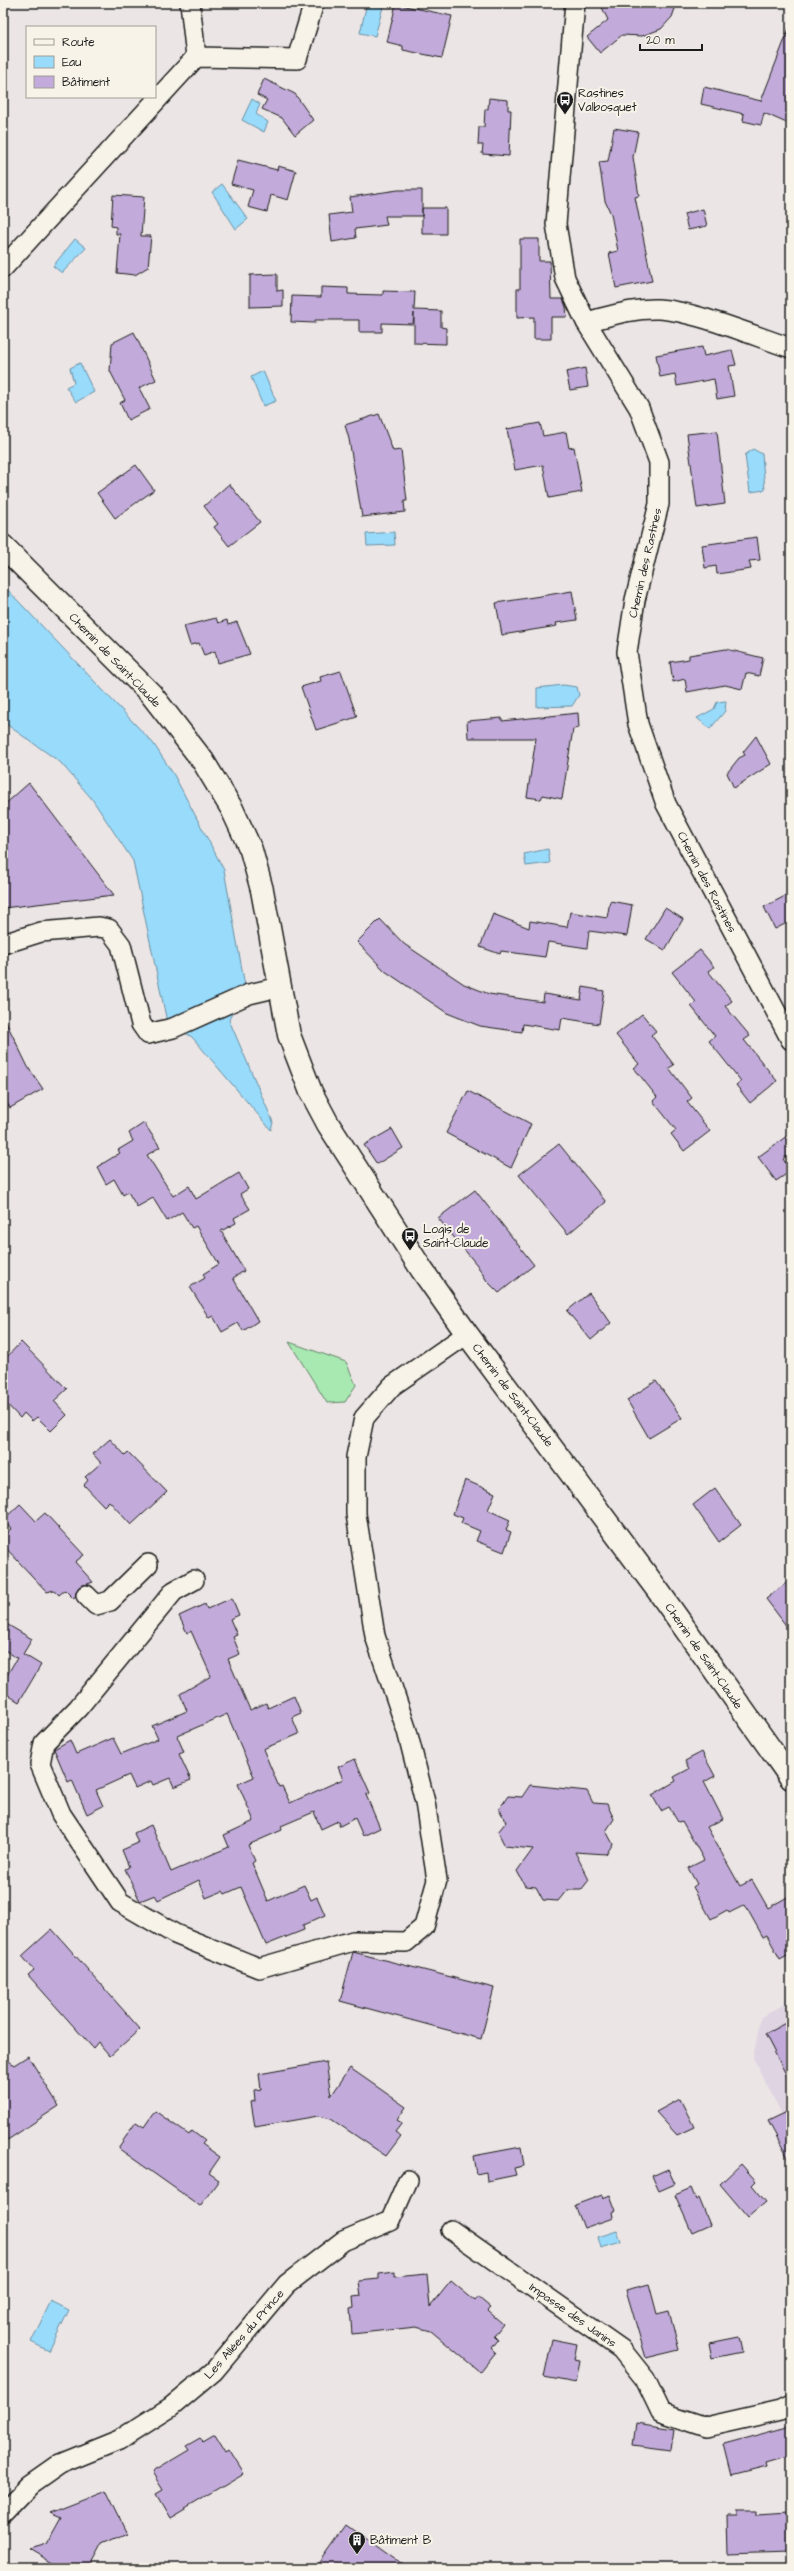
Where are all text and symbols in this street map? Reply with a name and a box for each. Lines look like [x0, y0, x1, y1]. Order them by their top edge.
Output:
legend [26, 26, 156, 98]
scale bar [640, 26, 702, 52]
text: 20 m [646, 32, 675, 49]
text: Route [62, 34, 95, 51]
text: Eau [62, 54, 81, 71]
text: Bâtiment [62, 74, 110, 91]
place label: Rastines Valbosquet [578, 85, 637, 116]
bus stop icon: Rastines Valbosquet [555, 90, 575, 115]
street label: Chemin des Rastines [625, 507, 666, 620]
street label: Chemin de Saint-Claude [65, 609, 165, 712]
street label: Chemin des Rastines [673, 829, 740, 936]
place label: Logis de Saint-Claude [423, 1221, 489, 1252]
bus stop icon: Logis de Saint-Claude [400, 1226, 420, 1251]
street label: Chemin de Saint-Claude [468, 1340, 558, 1451]
street label: Chemin de Saint-Claude [661, 1600, 747, 1713]
street label: Impasse des Janins [526, 2279, 620, 2352]
street label: Les Allées du Prince [201, 2285, 289, 2383]
building icon: Bâtiment B [347, 2530, 367, 2555]
place label: Bâtiment B [370, 2532, 432, 2549]

